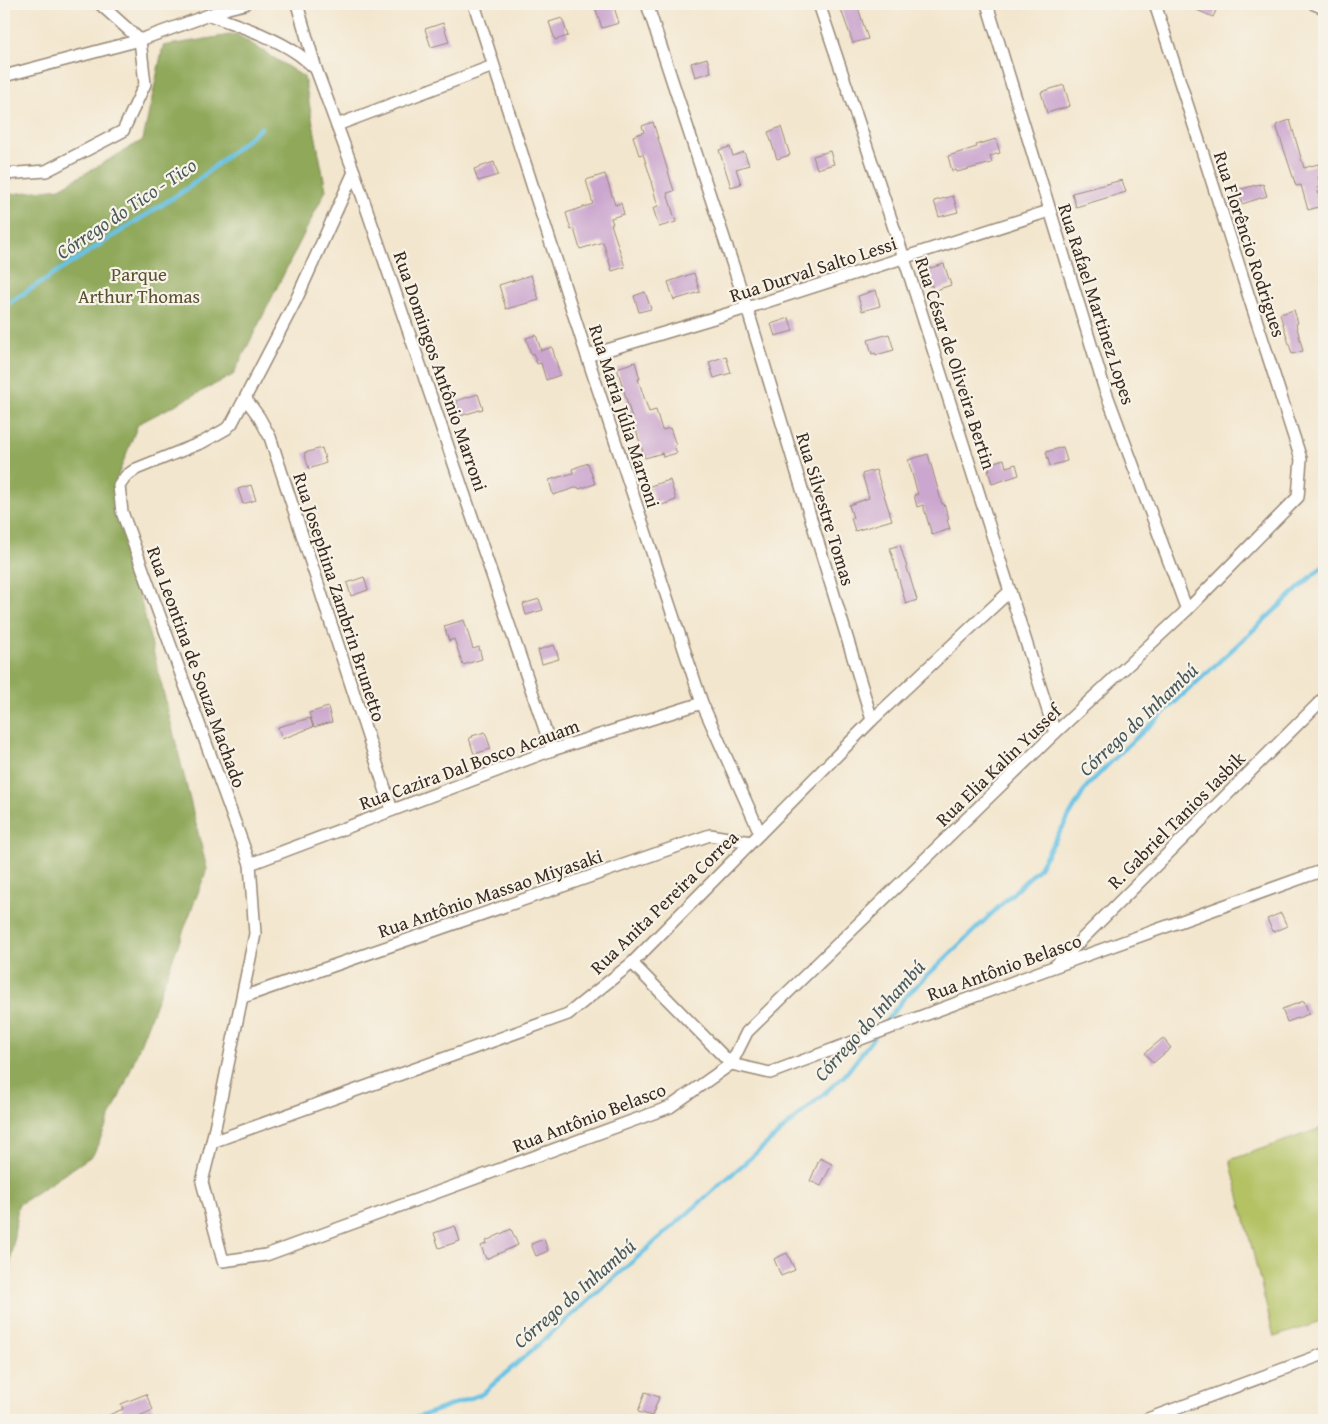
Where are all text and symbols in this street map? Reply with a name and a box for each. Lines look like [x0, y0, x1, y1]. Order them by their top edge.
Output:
street label: Rua Florêncio Rodrigues [1207, 147, 1293, 341]
water label: Córrego do Tico - Tico [50, 150, 202, 266]
street label: Rua Rafael Martinez Lopes [1051, 200, 1143, 408]
street label: Rua Durval Salto Lessi [726, 229, 900, 309]
street label: Rua Domingos Antônio Marroni [387, 247, 495, 495]
street label: Rua César de Oliveira Bertin [908, 253, 1004, 473]
park label: Parque Arthur Thomas [78, 260, 200, 310]
street label: Rua Maria Júlia Marroni [582, 321, 668, 511]
street label: Rua Silvestre Tomas [789, 429, 863, 589]
street label: Rua Josephina Zambrin Brunetto [286, 469, 394, 725]
street label: Rua Leontina de Souza Machado [140, 542, 254, 792]
water label: Córrego do Inhambú [1072, 656, 1204, 782]
street label: Rua Elia Kalin Yussef [929, 696, 1069, 833]
street label: Rua Cazira Dal Bosco Acauam [355, 711, 583, 817]
street label: R. Gabriel Tanios Iasbik [1101, 745, 1251, 895]
street label: Rua Anita Pereira Correa [583, 824, 745, 980]
street label: Rua Antônio Massao Miyasaki [374, 841, 606, 945]
street label: Rua Antônio Belasco [923, 926, 1085, 1008]
water label: Córrego do Inhambú [807, 953, 931, 1087]
street label: Rua Antônio Belasco [508, 1075, 670, 1159]
water label: Córrego do Inhambú [506, 1231, 642, 1355]

